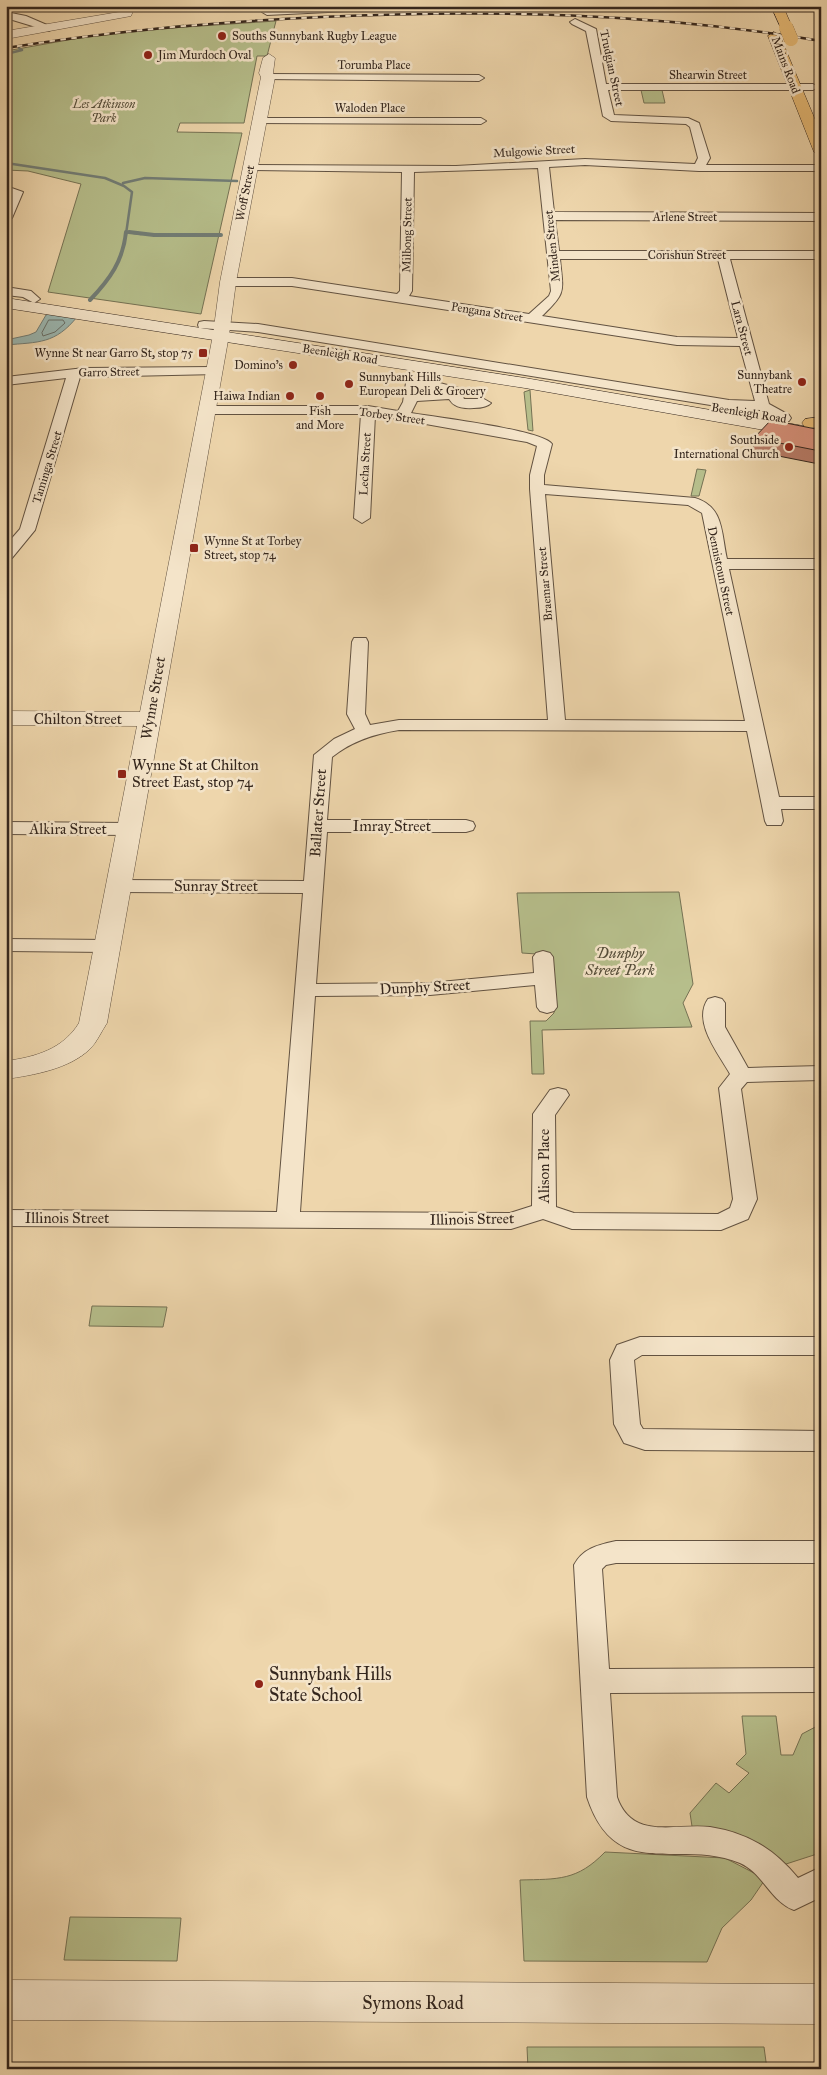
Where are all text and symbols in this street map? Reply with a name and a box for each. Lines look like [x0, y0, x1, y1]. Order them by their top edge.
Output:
place label: Souths Sunnybank Rugby League [232, 29, 397, 44]
street label: Trudgian Street [596, 29, 627, 108]
marker: Souths Sunnybank Rugby League [216, 30, 228, 42]
street label: Mains Road [769, 35, 803, 95]
place label: Jim Murdoch Oval [156, 48, 252, 63]
marker: Jim Murdoch Oval [142, 49, 154, 61]
street label: Torumba Place [337, 58, 411, 72]
street label: Shearwin Street [669, 68, 748, 82]
park label: Les Atkinson Park [72, 97, 136, 125]
street label: Waloden Place [335, 101, 405, 115]
street label: Mulgowie Street [493, 142, 576, 161]
street label: Woff Street [233, 163, 257, 222]
street label: Milbong Street [399, 196, 416, 273]
street label: Minden Street [541, 209, 563, 283]
street label: Arlene Street [652, 210, 718, 224]
street label: Corishun Street [648, 248, 727, 262]
street label: Pengana Street [450, 299, 525, 326]
street label: Lara Street [728, 299, 756, 358]
street label: Beenleigh Road [301, 341, 379, 368]
place label: Wynne St near Garro St, stop 75 [35, 346, 193, 360]
marker: Wynne St near Garro St, stop 75 [197, 347, 209, 359]
place label: Domino's [234, 358, 283, 372]
marker: Domino's [287, 359, 299, 371]
street label: Garro Street [78, 364, 141, 380]
place label: Sunnybank Theatre [737, 368, 792, 396]
place label: Sunnybank Hills European Deli & Grocery [359, 370, 486, 398]
marker: Sunnybank Theatre [796, 376, 808, 388]
marker: Sunnybank Hills European Deli & Grocery [343, 378, 355, 390]
place label: Haiwa Indian [213, 389, 280, 403]
marker: Haiwa Indian [284, 390, 296, 402]
marker: Fish and More [314, 390, 326, 402]
street label: Beenleigh Road [710, 400, 788, 427]
place label: Fish and More [296, 404, 344, 432]
street label: Torbey Street [358, 404, 427, 428]
street label: Taminga Street [29, 428, 66, 505]
street label: Lecha Street [356, 431, 374, 496]
place label: Southside International Church [674, 433, 779, 461]
marker: Southside International Church [783, 441, 795, 453]
street label: Dennistoun Street [705, 525, 737, 618]
place label: Wynne St at Torbey Street, stop 74 [204, 534, 302, 562]
marker: Wynne St at Torbey Street, stop 74 [188, 542, 200, 554]
street label: Braemar Street [535, 546, 555, 622]
street label: Wynne Street [137, 654, 169, 741]
street label: Chilton Street [34, 710, 123, 728]
place label: Wynne St at Chilton Street East, stop 74 [132, 756, 259, 791]
marker: Wynne St at Chilton Street East, stop 74 [116, 768, 128, 780]
street label: Ballater Street [306, 768, 330, 858]
street label: Imray Street [353, 817, 432, 835]
street label: Alkira Street [28, 820, 108, 838]
street label: Sunray Street [174, 877, 259, 895]
park label: Dunphy Street Park [584, 944, 655, 979]
street label: Dunphy Street [379, 976, 472, 998]
street label: Alison Place [535, 1129, 553, 1204]
street label: Illinois Street [25, 1209, 110, 1227]
street label: Illinois Street [430, 1209, 515, 1229]
place label: Sunnybank Hills State School [269, 1663, 392, 1706]
marker: Sunnybank Hills State School [253, 1678, 265, 1690]
street label: Symons Road [362, 1992, 464, 2014]

